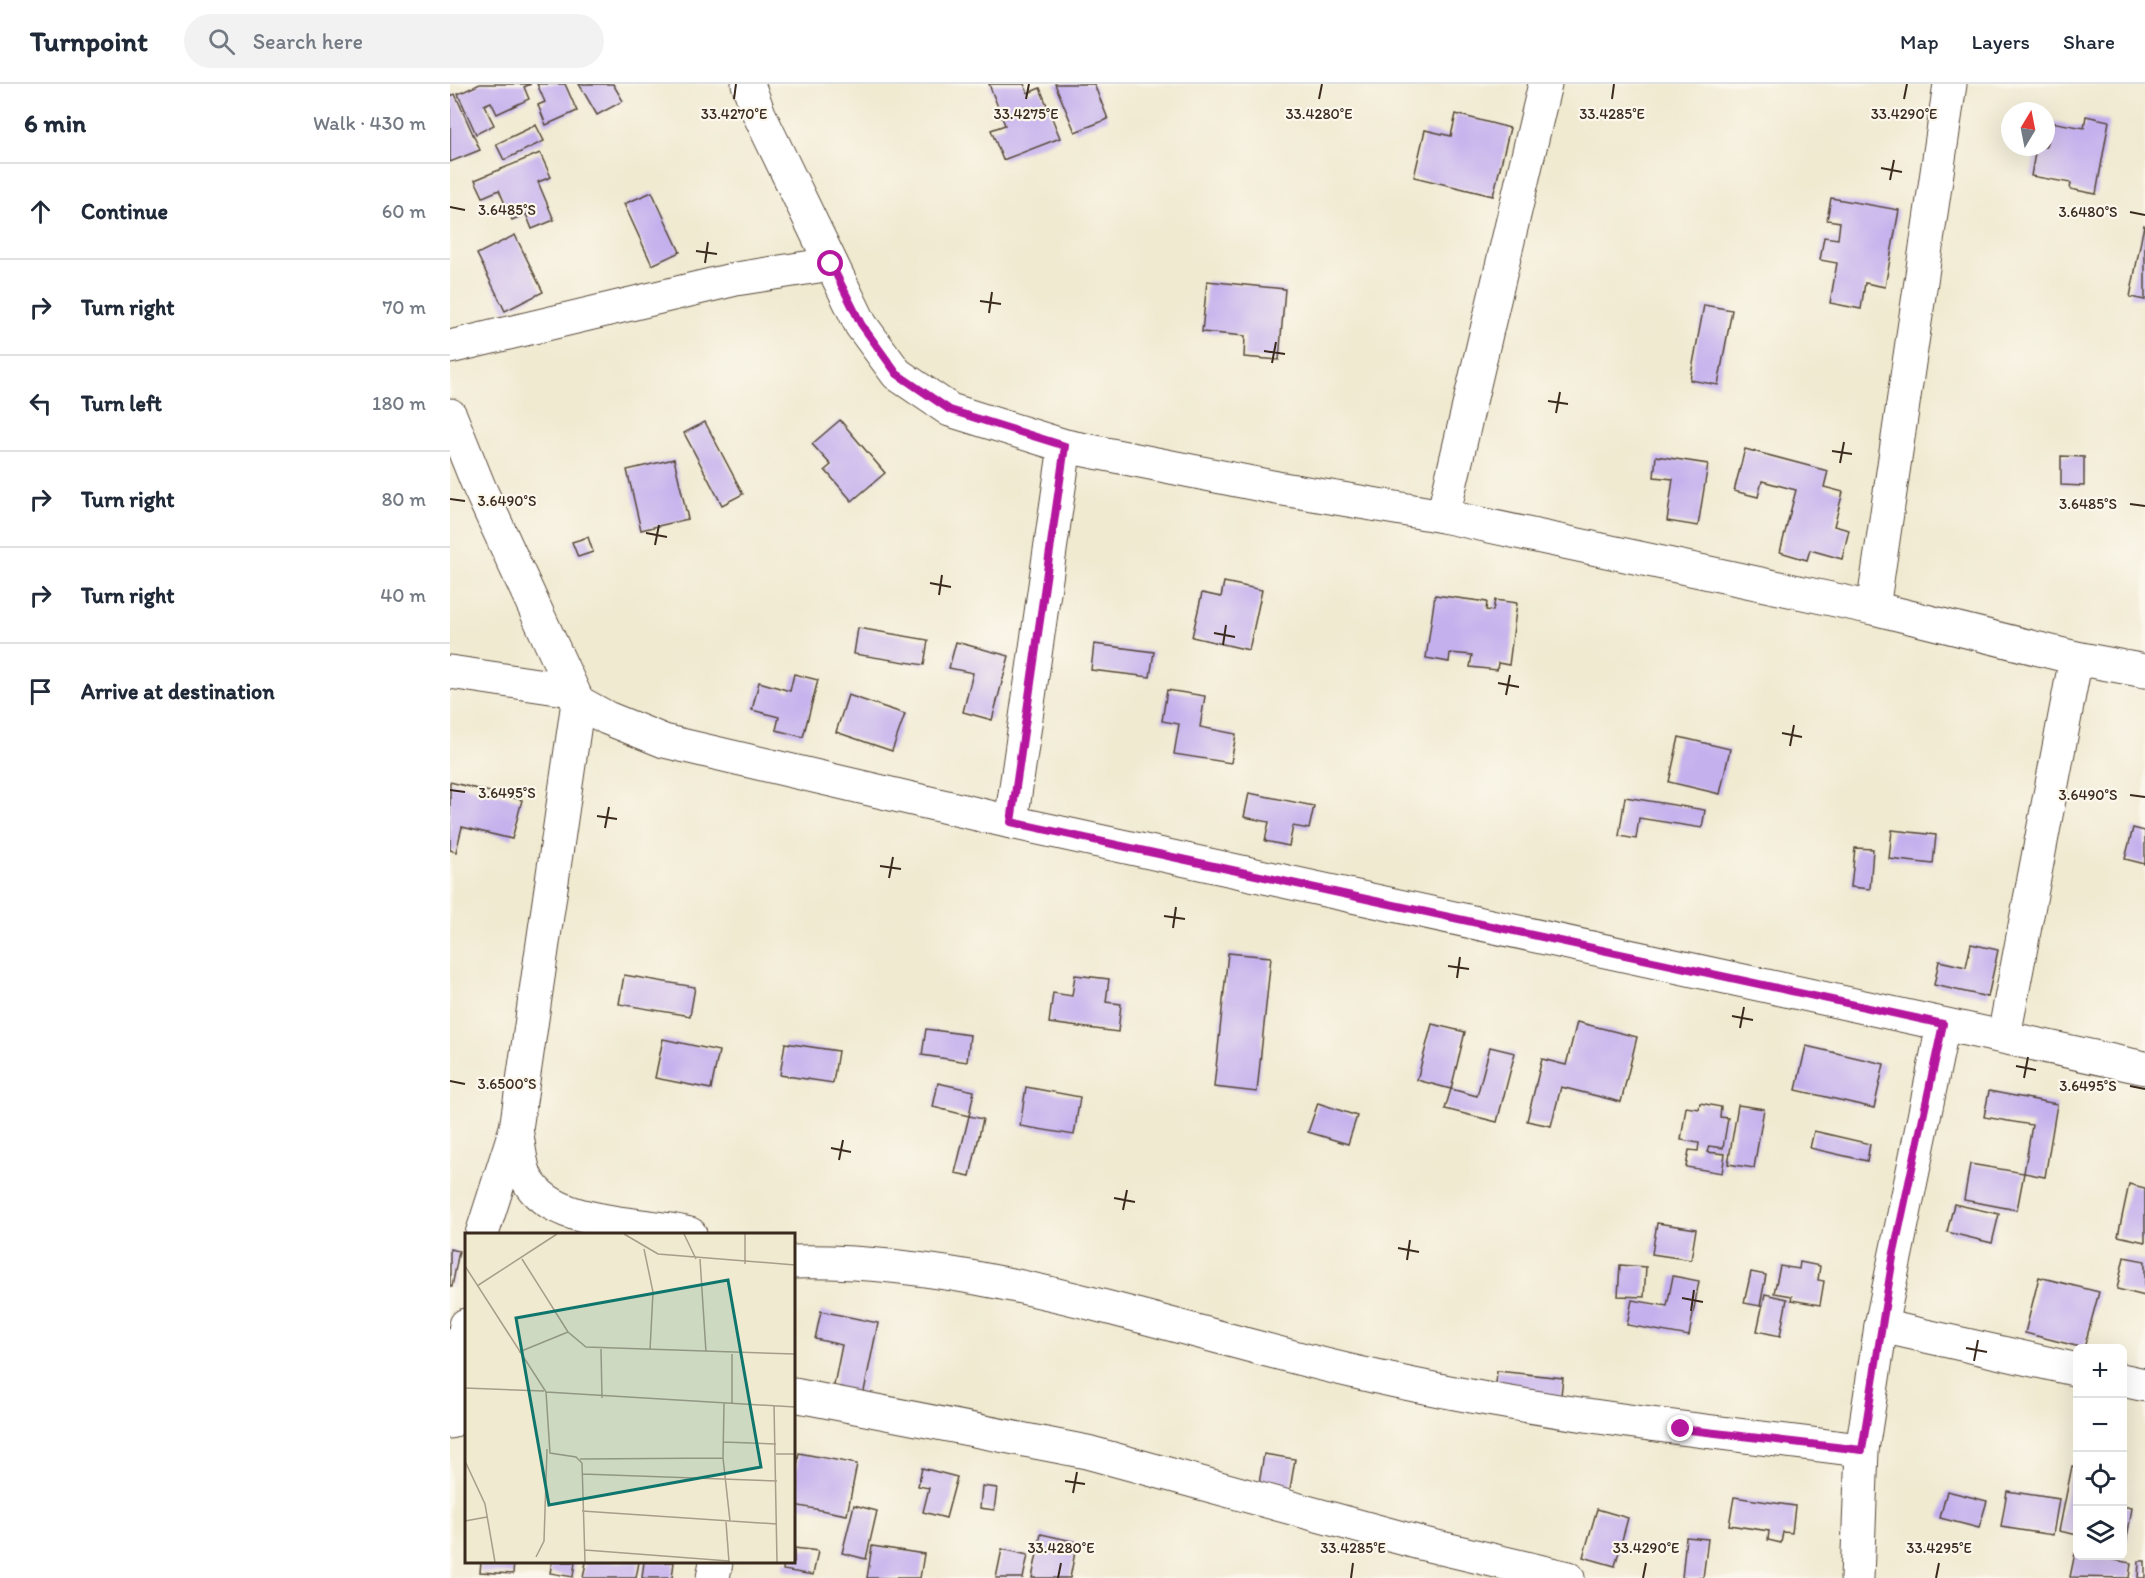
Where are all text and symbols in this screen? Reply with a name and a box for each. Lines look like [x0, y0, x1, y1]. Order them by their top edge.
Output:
search box [184, 14, 604, 68]
text: Turnpoint [30, 24, 148, 58]
icon: search [205, 25, 238, 58]
text: Search here [253, 28, 363, 55]
text: Map [1900, 29, 1939, 54]
text: Layers [1972, 29, 2030, 54]
text: Share [2063, 29, 2115, 54]
north arrow [2001, 102, 2055, 156]
text: 33.4270°E [701, 105, 767, 123]
text: 33.4275°E [994, 105, 1058, 123]
text: 33.4280°E [1285, 105, 1353, 123]
text: 33.4285°E [1579, 105, 1645, 123]
text: 33.4290°E [1871, 105, 1937, 123]
text: 6 min [24, 107, 86, 139]
text: Walk · 430 m [313, 111, 426, 135]
icon: ahead [24, 195, 57, 228]
text: Continue [81, 198, 168, 225]
text: 60 m [382, 199, 426, 223]
text: 3.6485°S [478, 201, 536, 219]
text: 3.6480°S [2058, 203, 2118, 221]
route start [817, 250, 843, 276]
icon: right [24, 291, 57, 324]
text: Turn right [81, 294, 175, 321]
text: 70 m [382, 295, 426, 319]
icon: left [24, 387, 57, 420]
text: Turn left [81, 390, 162, 417]
text: 180 m [372, 391, 426, 415]
icon: right [24, 483, 57, 516]
text: Turn right [81, 486, 175, 513]
text: 80 m [381, 487, 426, 511]
text: 3.6490°S [478, 492, 536, 510]
text: 3.6485°S [2059, 495, 2117, 513]
icon: right [24, 579, 57, 612]
text: Turn right [81, 582, 175, 609]
text: 40 m [380, 583, 426, 607]
icon: arrive [24, 675, 57, 708]
text: Arrive at destination [81, 678, 275, 705]
text: 3.6495°S [478, 784, 536, 802]
text: 3.6490°S [2059, 786, 2117, 804]
text: 3.6500°S [477, 1075, 537, 1093]
text: 3.6495°S [2059, 1077, 2117, 1095]
inset map [465, 1233, 795, 1563]
map controls [2073, 1344, 2127, 1560]
button: + [2073, 1344, 2127, 1398]
button: − [2073, 1398, 2127, 1452]
route end [1667, 1415, 1693, 1441]
button: locate [2073, 1452, 2127, 1506]
button: layers [2073, 1506, 2127, 1560]
text: 33.4280°E [1027, 1539, 1095, 1557]
text: 33.4285°E [1320, 1539, 1386, 1557]
text: 33.4290°E [1613, 1539, 1679, 1557]
text: 33.4295°E [1906, 1539, 1972, 1557]

